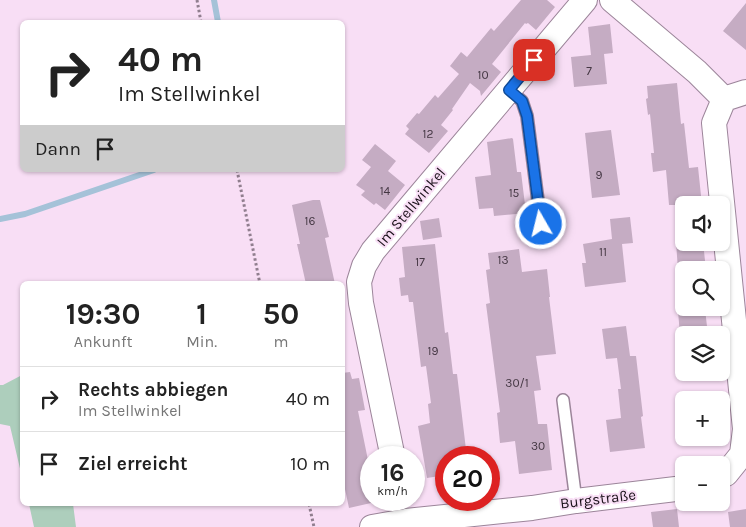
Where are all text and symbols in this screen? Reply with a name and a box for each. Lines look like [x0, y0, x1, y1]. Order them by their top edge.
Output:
text: 40 m [118, 39, 203, 80]
pin [513, 39, 555, 81]
icon: right [35, 40, 100, 105]
icon: arrive [520, 46, 548, 74]
house number: 7 [586, 64, 592, 78]
house number: 10 [477, 68, 489, 82]
text: Im Stellwinkel [118, 81, 261, 107]
house number: 12 [423, 127, 434, 141]
icon: arrive [91, 135, 119, 163]
text: Dann [35, 138, 81, 160]
street label: Im Stellwinkel [373, 164, 449, 250]
house number: 9 [596, 168, 603, 182]
house number: 14 [380, 184, 391, 198]
house number: 15 [509, 186, 520, 200]
map controls [675, 196, 730, 511]
button: sound [675, 196, 730, 251]
position arrow [514, 197, 566, 249]
house number: 16 [305, 214, 316, 228]
house number: 11 [599, 245, 607, 259]
house number: 13 [497, 253, 509, 267]
house number: 17 [415, 255, 425, 269]
button: search [675, 261, 730, 316]
text: 19:30 [66, 296, 140, 332]
text: 1 [196, 296, 207, 332]
text: 50 [263, 296, 299, 332]
button: layers [675, 326, 730, 381]
text: Ankunft [74, 332, 132, 351]
text: Min. [186, 332, 217, 351]
text: m [274, 332, 289, 351]
house number: 19 [428, 344, 438, 358]
house number: 30/1 [505, 376, 529, 390]
text: Rechts abbiegen [78, 379, 228, 401]
icon: right [35, 385, 63, 413]
text: 40 m [286, 388, 330, 410]
button: + [675, 391, 730, 446]
text: Im Stellwinkel [78, 401, 182, 420]
house number: 30 [531, 439, 545, 453]
speed limit sign: 20 [435, 446, 500, 511]
icon: arrive [35, 450, 63, 478]
text: Ziel erreicht [78, 453, 188, 475]
text: 10 m [290, 453, 330, 475]
button: − [675, 456, 730, 511]
text: 16 [380, 458, 405, 487]
text: km/h [377, 484, 408, 498]
street label: Burgstraße [559, 485, 637, 513]

